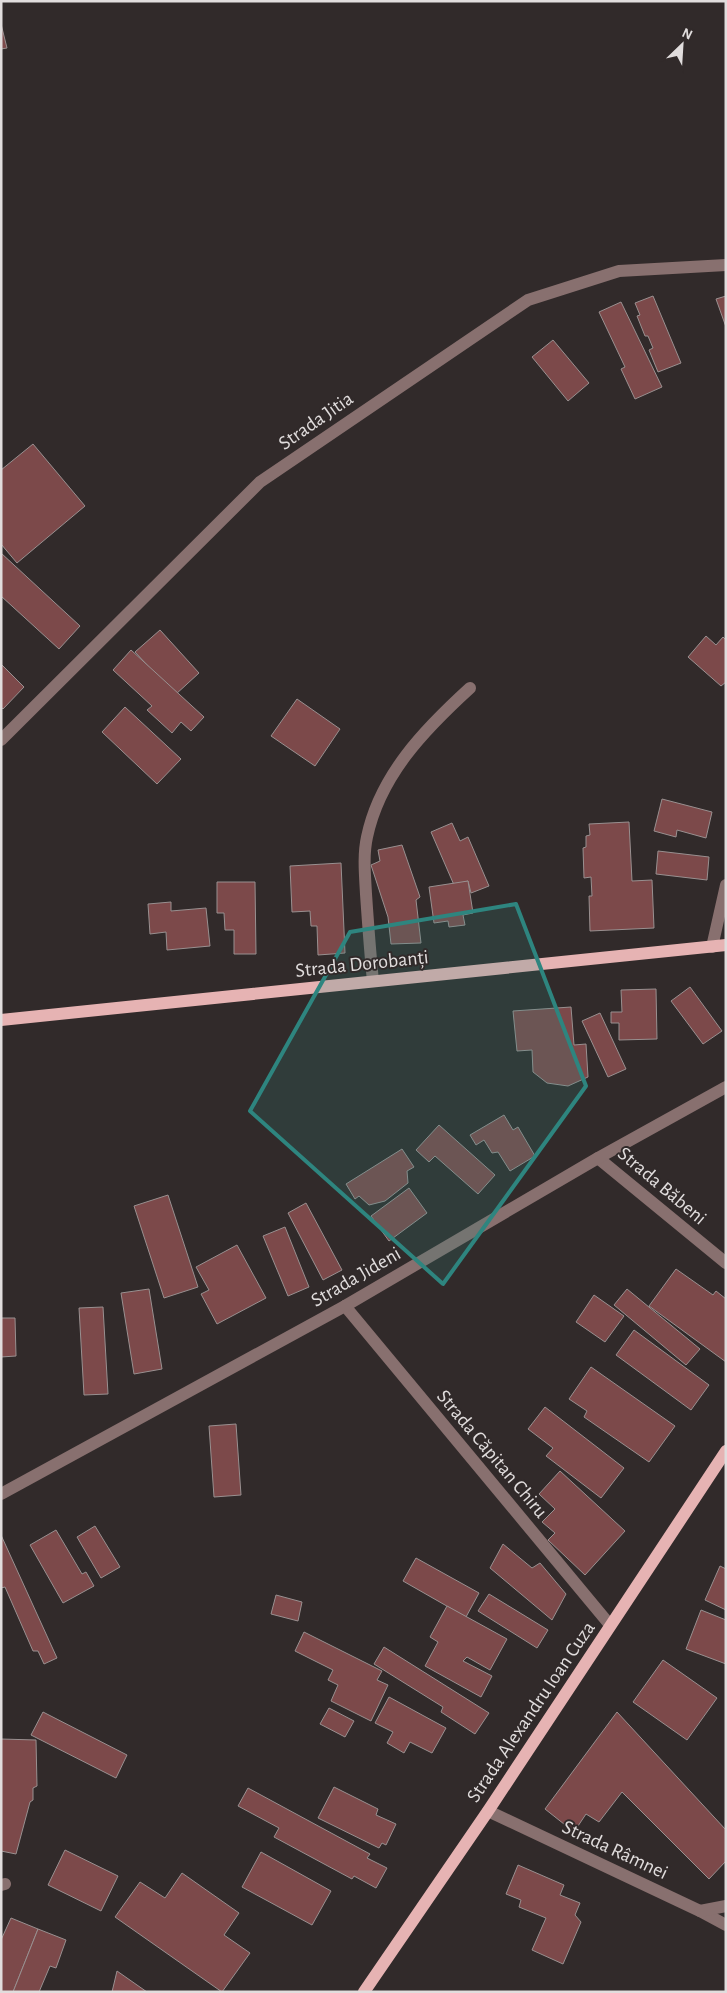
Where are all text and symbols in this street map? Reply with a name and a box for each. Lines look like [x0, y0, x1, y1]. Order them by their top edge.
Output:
north arrow [657, 20, 707, 70]
text: N [680, 26, 694, 43]
street label: Strada Jitia [275, 388, 357, 454]
street label: Strada Dorobanți [294, 947, 430, 982]
street label: Strada Băbeni [614, 1143, 710, 1229]
street label: Strada Jideni [308, 1243, 404, 1311]
street label: Strada Căpitan Chiru [433, 1386, 551, 1522]
street label: Strada Alexandru Ioan Cuza [463, 1618, 599, 1806]
street label: Strada Râmnei [559, 1817, 671, 1883]

